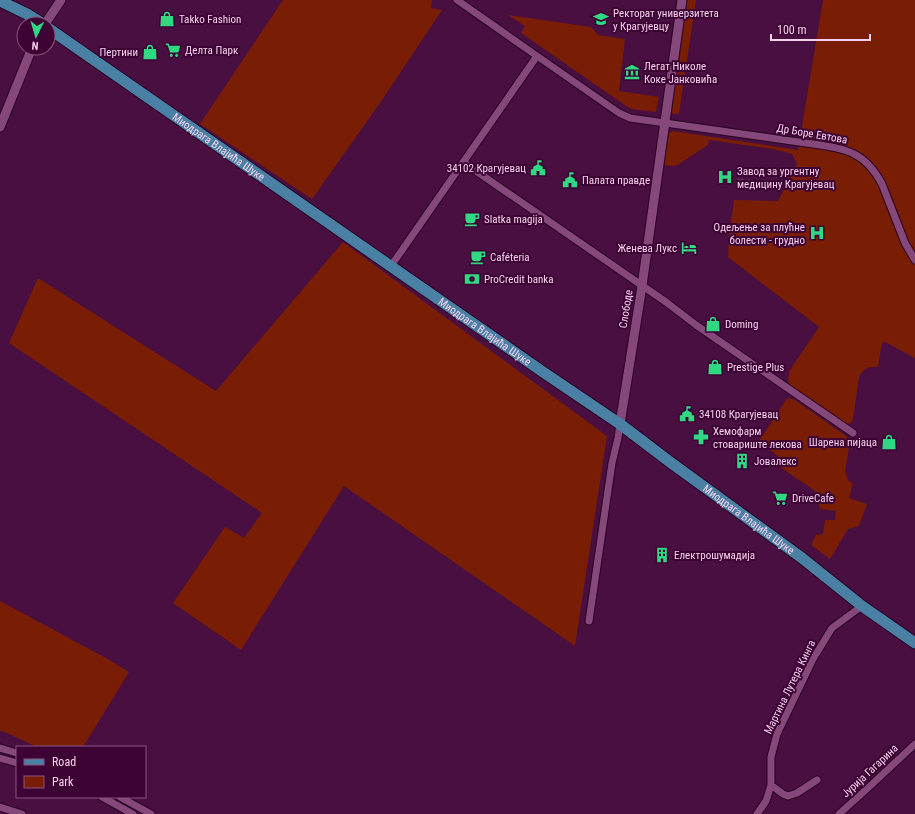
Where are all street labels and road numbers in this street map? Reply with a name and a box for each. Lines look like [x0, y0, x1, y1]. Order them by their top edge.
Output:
street label: Миодрага Влајића Шуке [170, 110, 268, 183]
street label: Др Боре Евтова [776, 121, 848, 147]
street label: Слободе [617, 289, 635, 329]
street label: Миодрага Влајића Шуке [436, 295, 534, 368]
street label: Миодрага Влајића Шуке [701, 482, 797, 557]
street label: Мартина Лутера Кинга [762, 638, 818, 736]
street label: Јурија Гагарина [839, 742, 901, 800]

